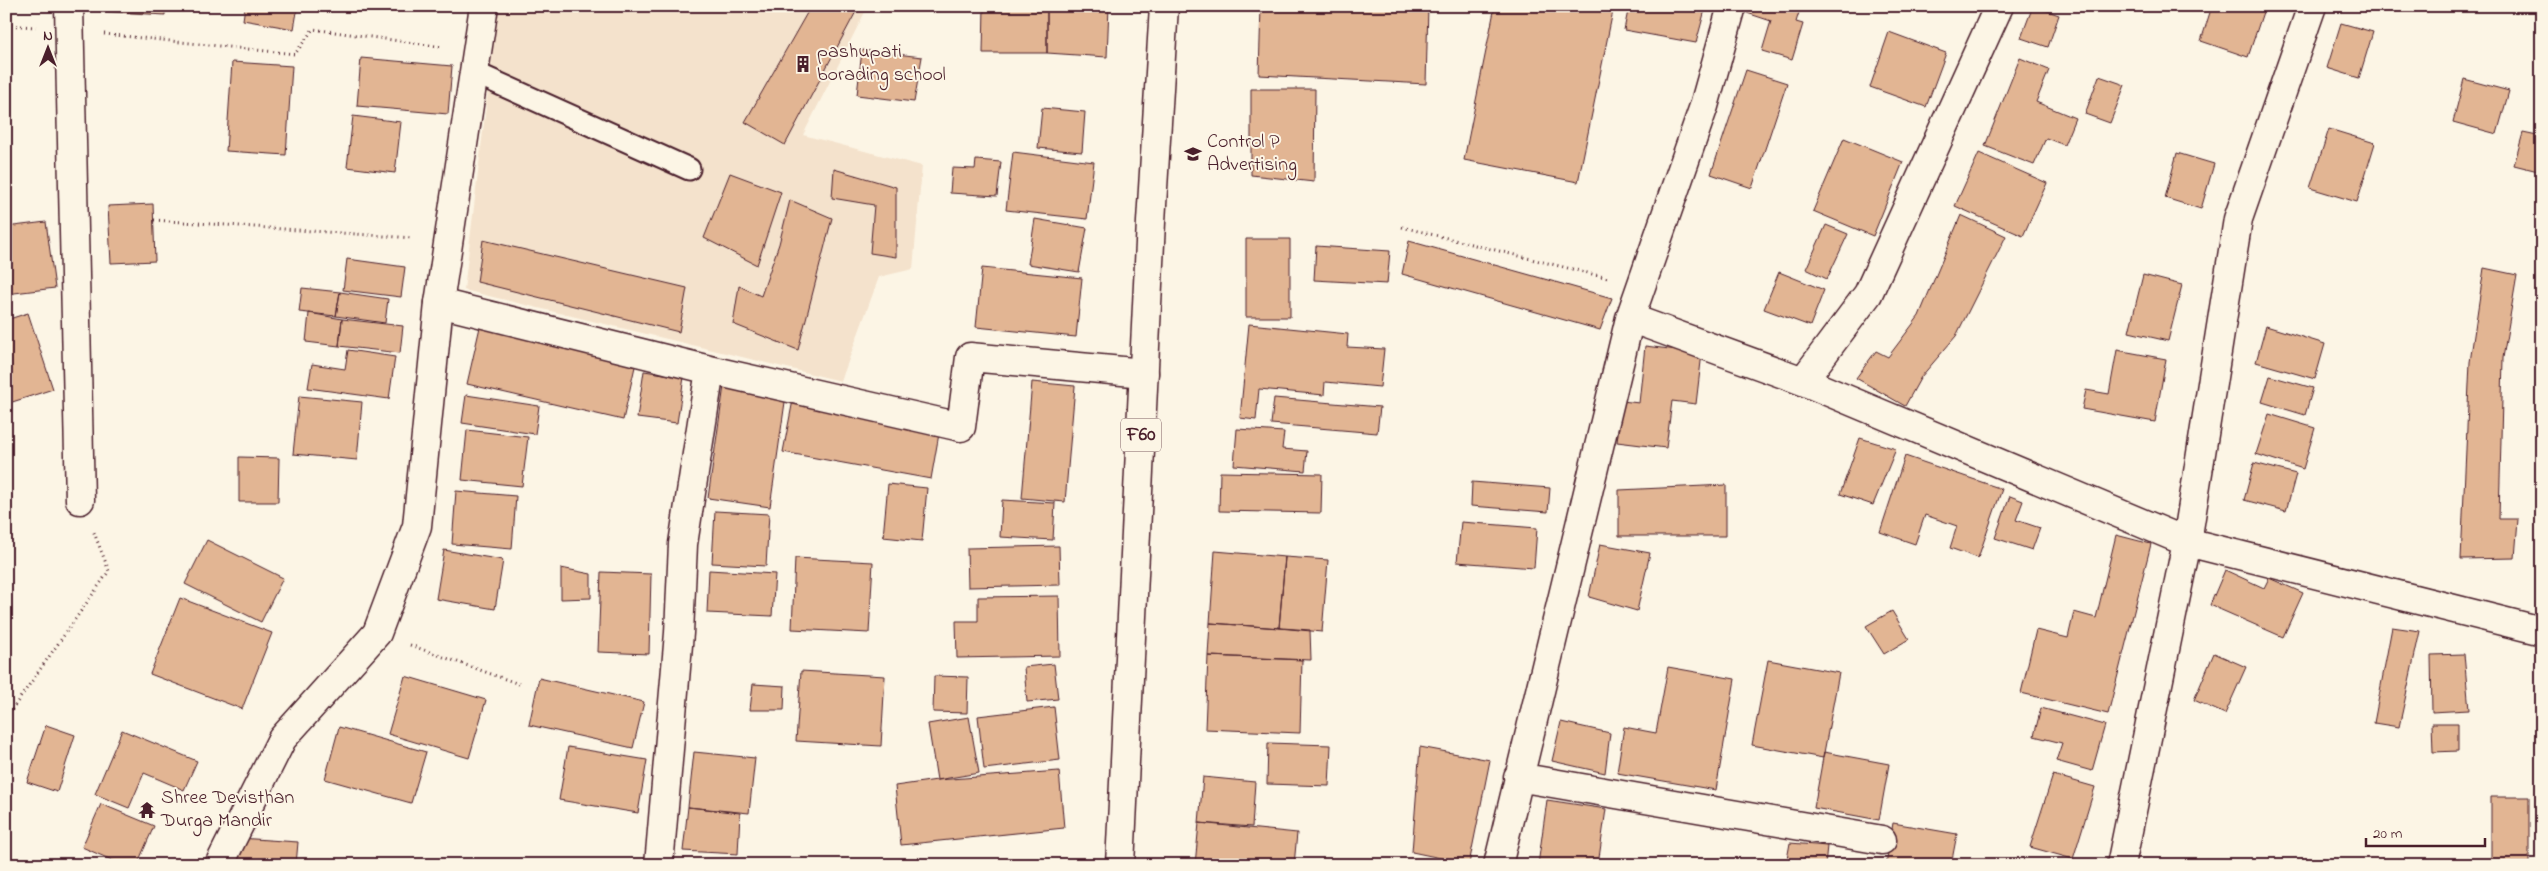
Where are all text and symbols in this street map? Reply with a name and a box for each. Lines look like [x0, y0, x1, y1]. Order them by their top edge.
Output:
north arrow [22, 22, 72, 72]
text: N [43, 26, 53, 47]
place label: pashupati borading school [817, 38, 946, 91]
building icon: pashupati borading school [793, 54, 813, 74]
place label: Control P Advertising [1207, 128, 1297, 181]
school or university icon: Control P Advertising [1183, 144, 1203, 164]
road number: F60 [1121, 418, 1161, 452]
place label: Shree Devisthan Durga Mandir [160, 784, 295, 837]
temple icon: Shree Devisthan Durga Mandir [137, 800, 157, 820]
scale bar [2366, 816, 2484, 848]
text: 20 m [2373, 823, 2403, 845]

